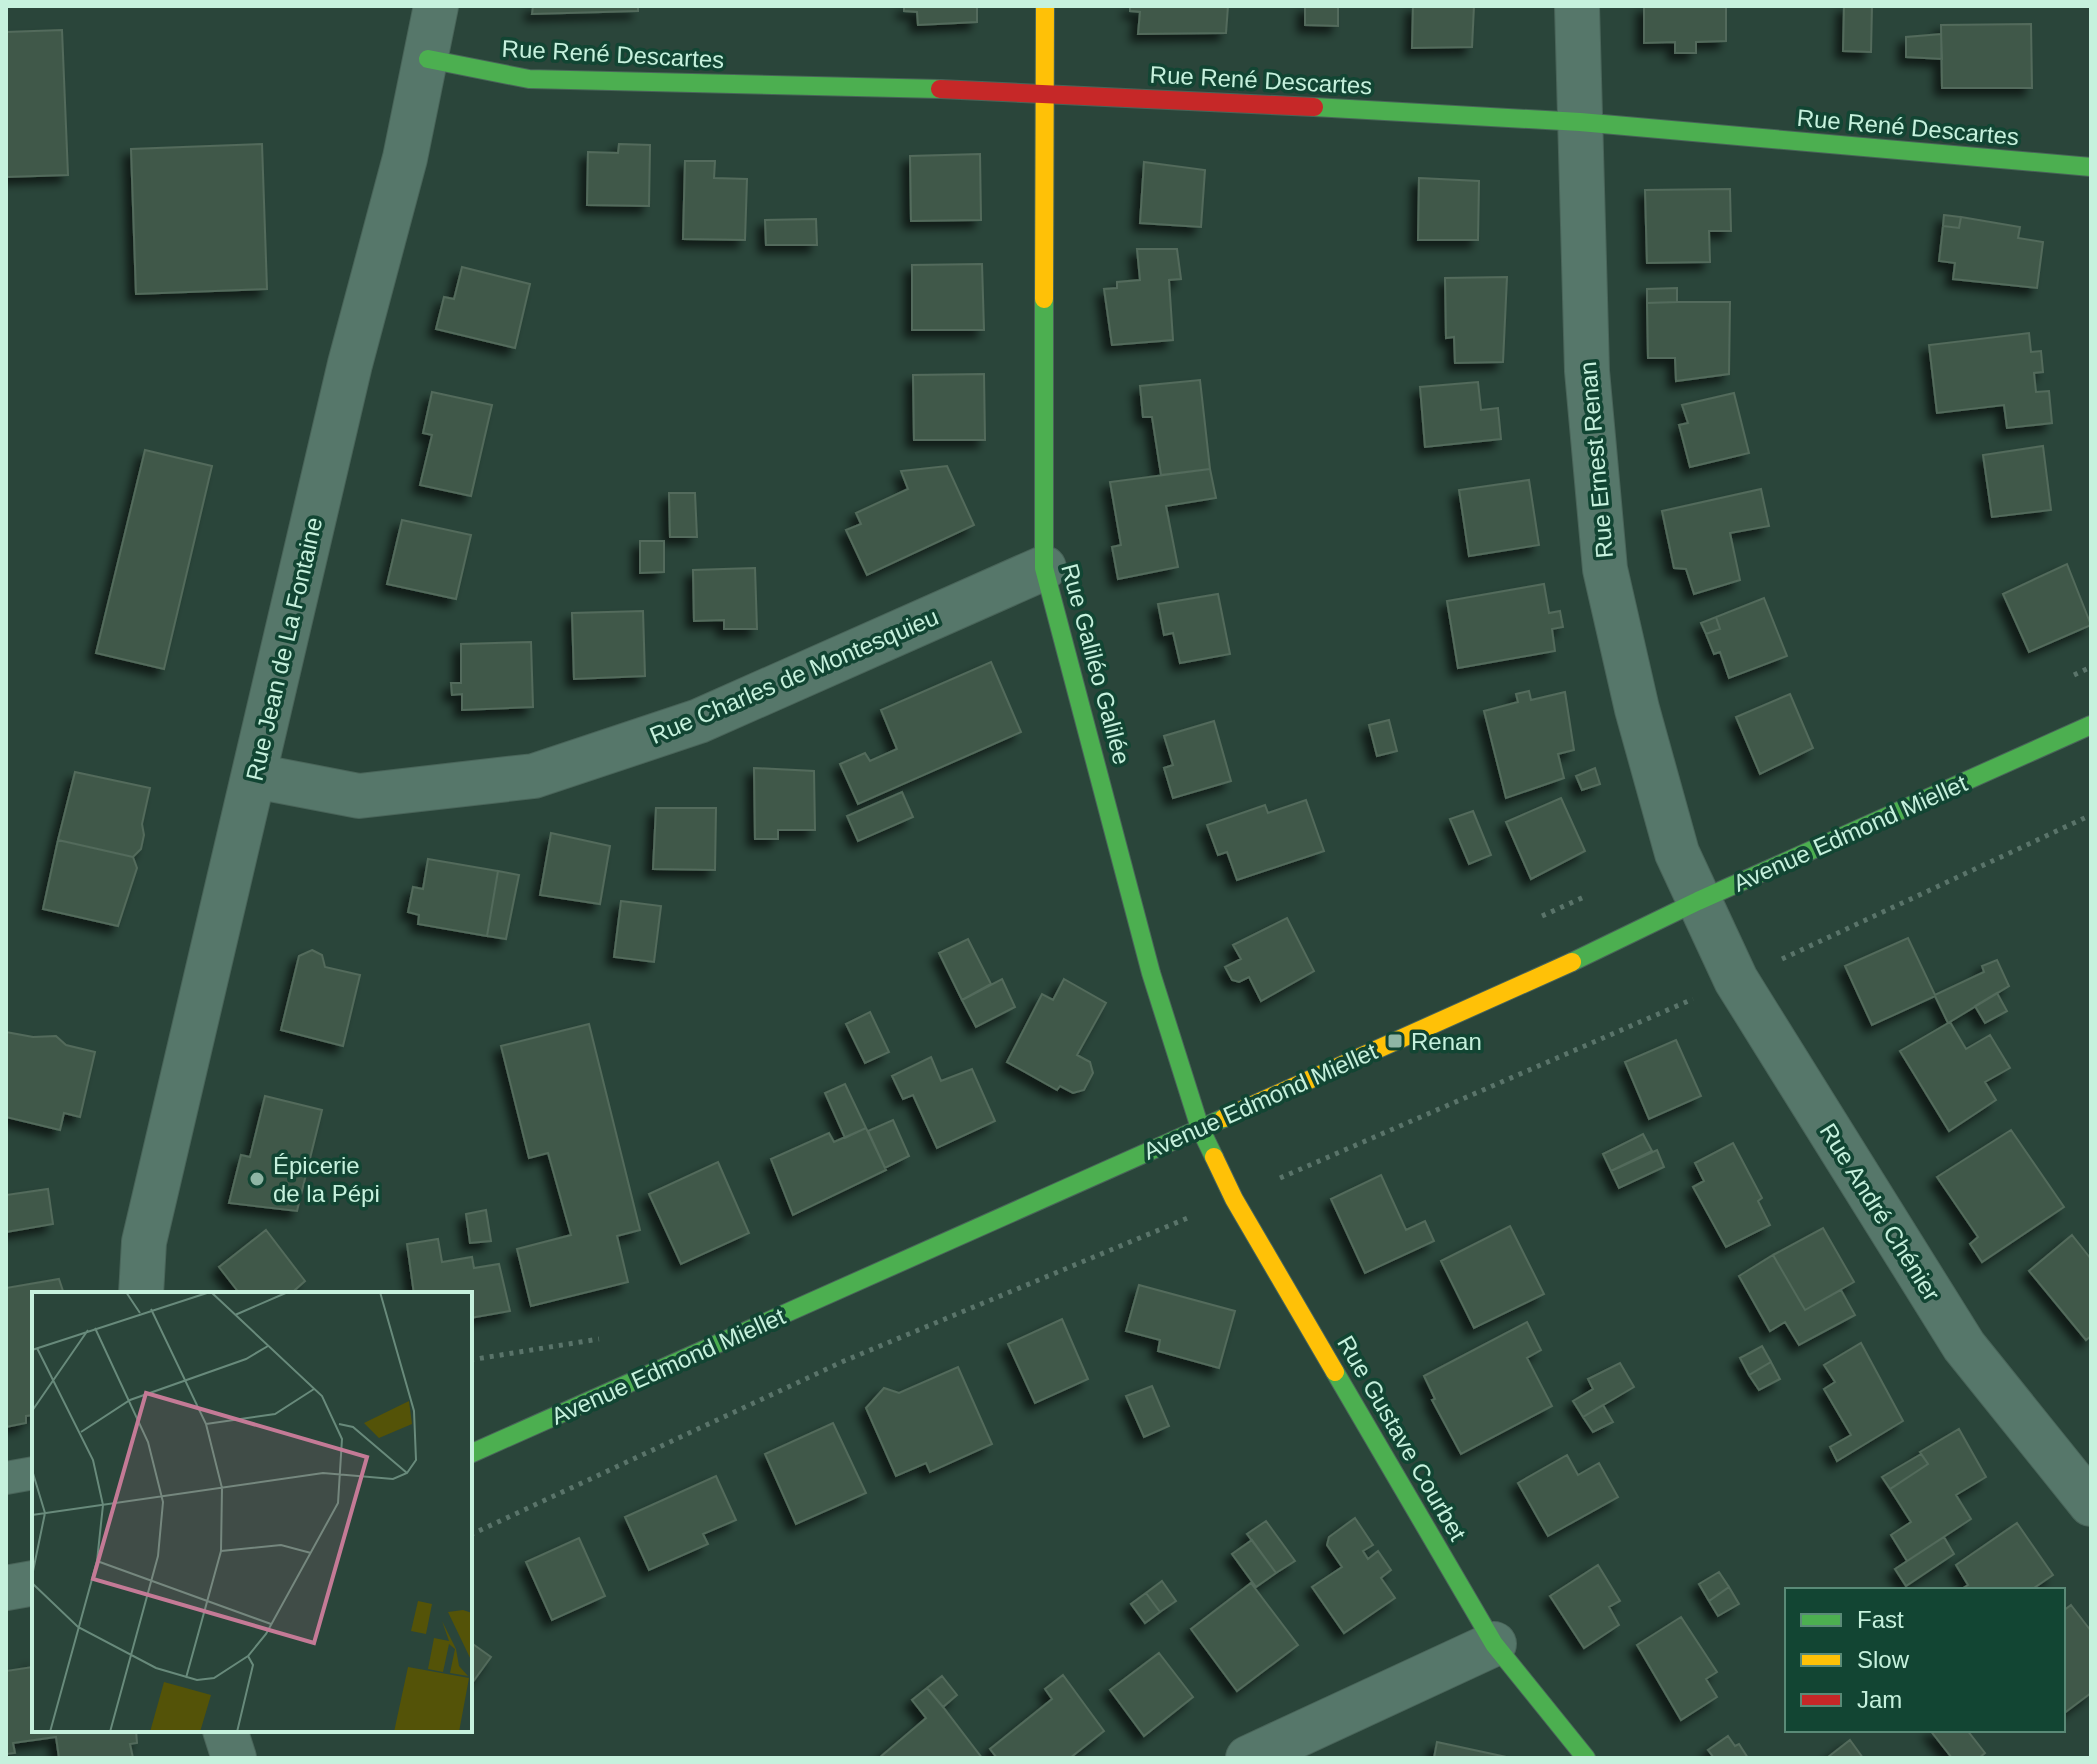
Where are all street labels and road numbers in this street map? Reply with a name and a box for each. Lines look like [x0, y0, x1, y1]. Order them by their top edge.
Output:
street label: Rue René Descartes [501, 35, 725, 73]
street label: Rue René Descartes [1149, 61, 1373, 99]
street label: Rue René Descartes [1796, 104, 2020, 150]
street label: Rue Ernest Renan [1574, 360, 1618, 560]
street label: Rue Jean de La Fontaine [241, 515, 327, 783]
street label: Rue Galiléo Galilée [1056, 561, 1136, 767]
street label: Rue Charles de Montesquieu [646, 603, 942, 749]
street label: Avenue Edmond Miellet [1729, 769, 1971, 897]
street label: Avenue Edmond Miellet [1139, 1037, 1381, 1165]
street label: Rue André Chénier [1814, 1118, 1946, 1306]
street label: Avenue Edmond Miellet [547, 1302, 789, 1430]
street label: Rue Gustave Courbet [1332, 1331, 1472, 1546]

